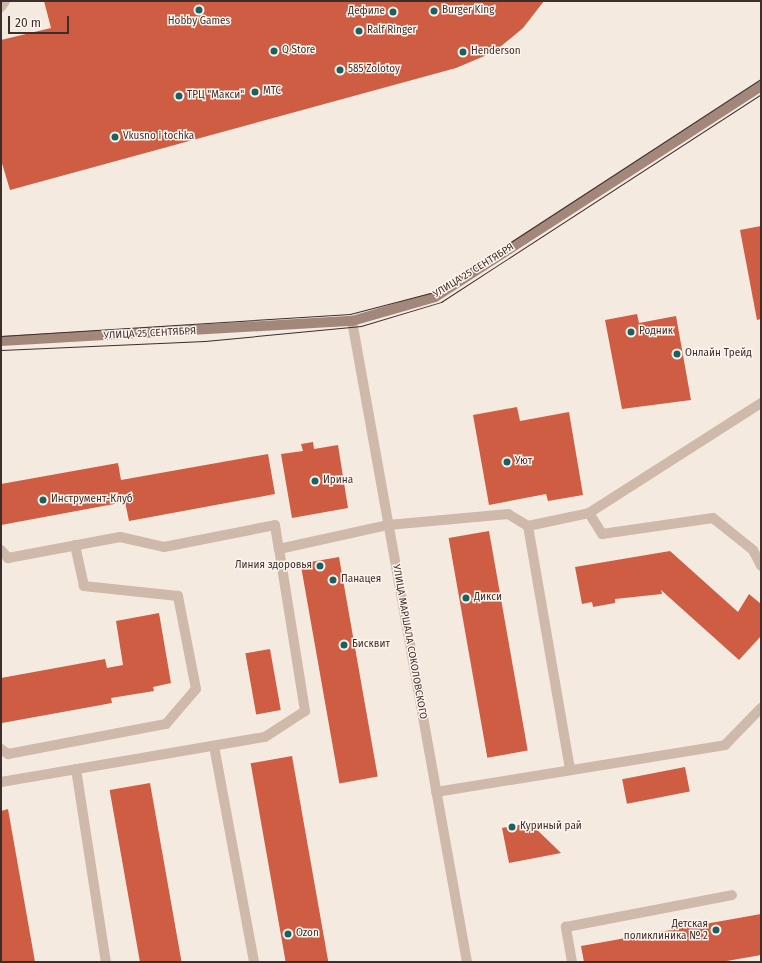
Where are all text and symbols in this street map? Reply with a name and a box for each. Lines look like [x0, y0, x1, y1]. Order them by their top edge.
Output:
marker: Hobby Games [194, 5, 204, 15]
place label: Burger King [442, 5, 494, 17]
place label: Дефиле [348, 6, 385, 18]
marker: Burger King [429, 6, 439, 16]
marker: Дефиле [388, 7, 398, 17]
scale bar [10, 8, 71, 34]
text: 20 m [15, 16, 41, 30]
place label: Hobby Games [168, 16, 230, 28]
place label: Ralf Ringer [367, 25, 416, 37]
marker: Ralf Ringer [354, 26, 364, 36]
place label: Q Store [282, 45, 315, 57]
marker: Q Store [269, 46, 279, 56]
place label: Henderson [471, 46, 521, 58]
marker: Henderson [458, 47, 468, 57]
place label: 585 Zolotoy [348, 64, 400, 76]
marker: 585 Zolotoy [335, 65, 345, 75]
place label: МТС [263, 86, 281, 98]
marker: МТС [250, 87, 260, 97]
place label: ТРЦ "Макси" [187, 90, 244, 102]
marker: ТРЦ "Макси" [174, 91, 184, 101]
place label: Vkusno i tochka [123, 131, 194, 143]
marker: Vkusno i tochka [110, 132, 120, 142]
street label: УЛИЦА 25 СЕНТЯБРЯ [432, 241, 516, 301]
street label: УЛИЦА 25 СЕНТЯБРЯ [103, 326, 197, 342]
place label: Родник [639, 326, 673, 338]
marker: Родник [626, 327, 636, 337]
place label: Онлайн Трейд [685, 348, 752, 360]
marker: Онлайн Трейд [672, 349, 682, 359]
place label: Уют [515, 456, 532, 468]
marker: Уют [502, 457, 512, 467]
place label: Ирина [323, 475, 353, 487]
marker: Ирина [310, 476, 320, 486]
place label: Инструмент-Клуб [51, 494, 133, 506]
marker: Инструмент-Клуб [38, 495, 48, 505]
place label: Линия здоровья [235, 560, 312, 572]
marker: Линия здоровья [315, 561, 325, 571]
street label: УЛИЦА МАРШАЛА СОКОЛОВСКОГО [389, 564, 429, 720]
place label: Панацея [341, 574, 381, 586]
marker: Панацея [328, 575, 338, 585]
place label: Дикси [474, 592, 502, 604]
marker: Дикси [461, 593, 471, 603]
place label: Бисквит [352, 639, 390, 651]
marker: Бисквит [339, 640, 349, 650]
place label: Куриный рай [520, 821, 582, 833]
marker: Куриный рай [507, 822, 517, 832]
place label: Детская поликлиника № 2 [624, 918, 708, 942]
marker: Детская поликлиника № 2 [711, 925, 721, 935]
place label: Ozon [296, 928, 319, 940]
marker: Ozon [283, 929, 293, 939]

